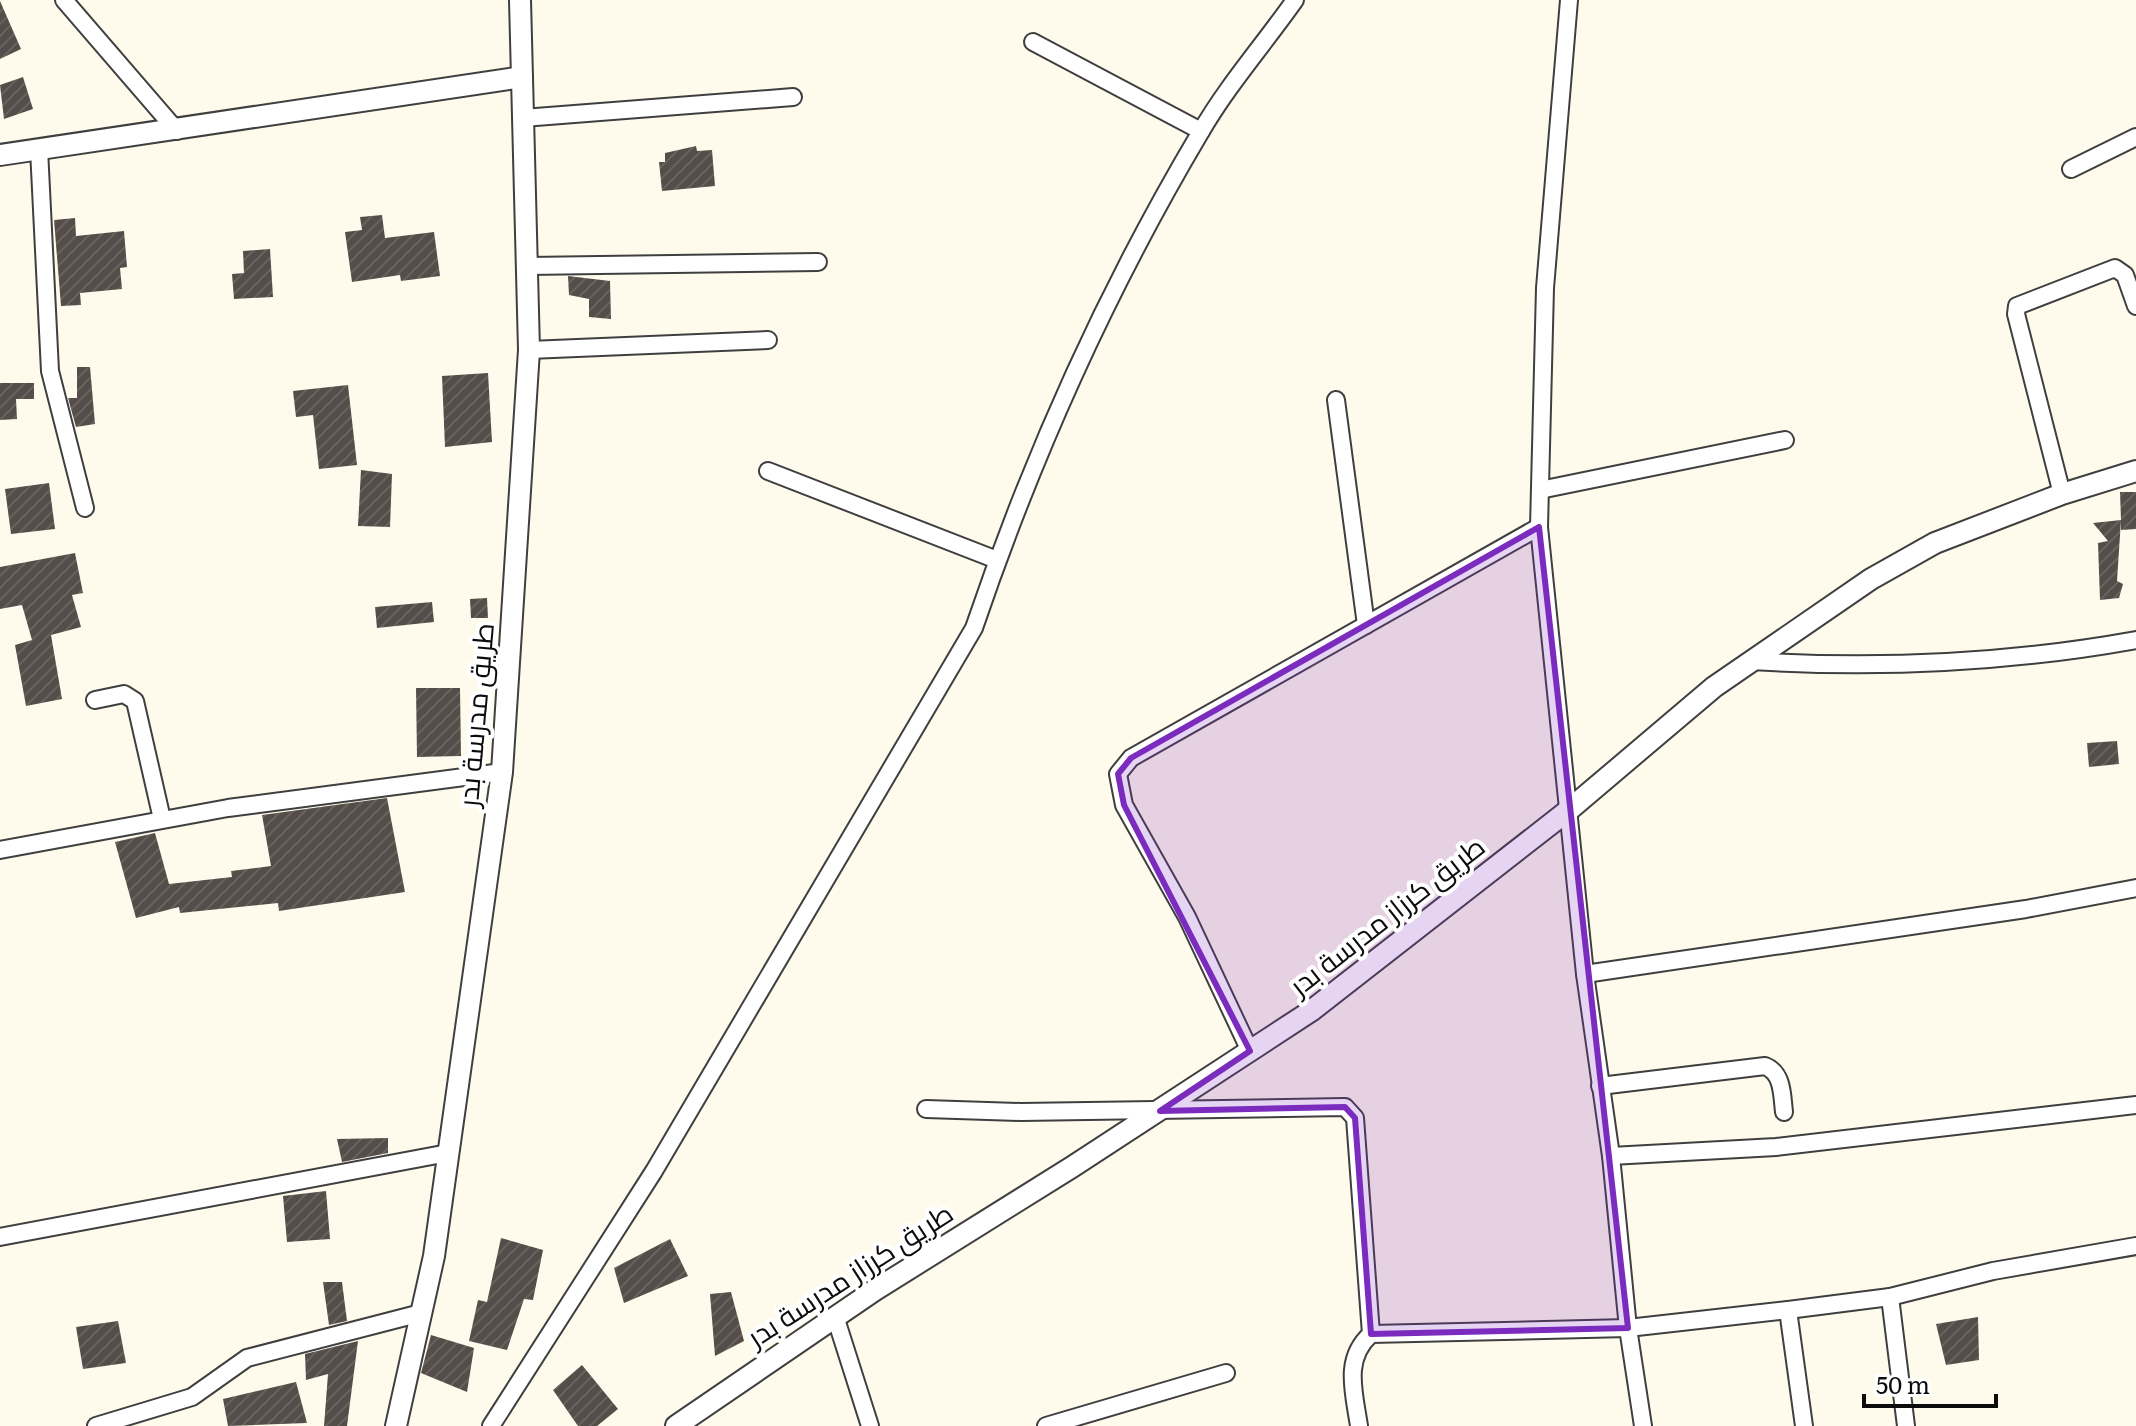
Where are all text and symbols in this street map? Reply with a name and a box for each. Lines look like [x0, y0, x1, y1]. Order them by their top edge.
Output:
street label: طريق مدرسة بدر [445, 621, 503, 811]
street label: طريق كرزاز مدرسة بدر [1277, 824, 1493, 1006]
street label: طريق كرزاز مدرسة بدر [736, 1191, 960, 1357]
scale bar [1864, 1358, 1996, 1408]
text: 50 m [1876, 1366, 1930, 1401]

